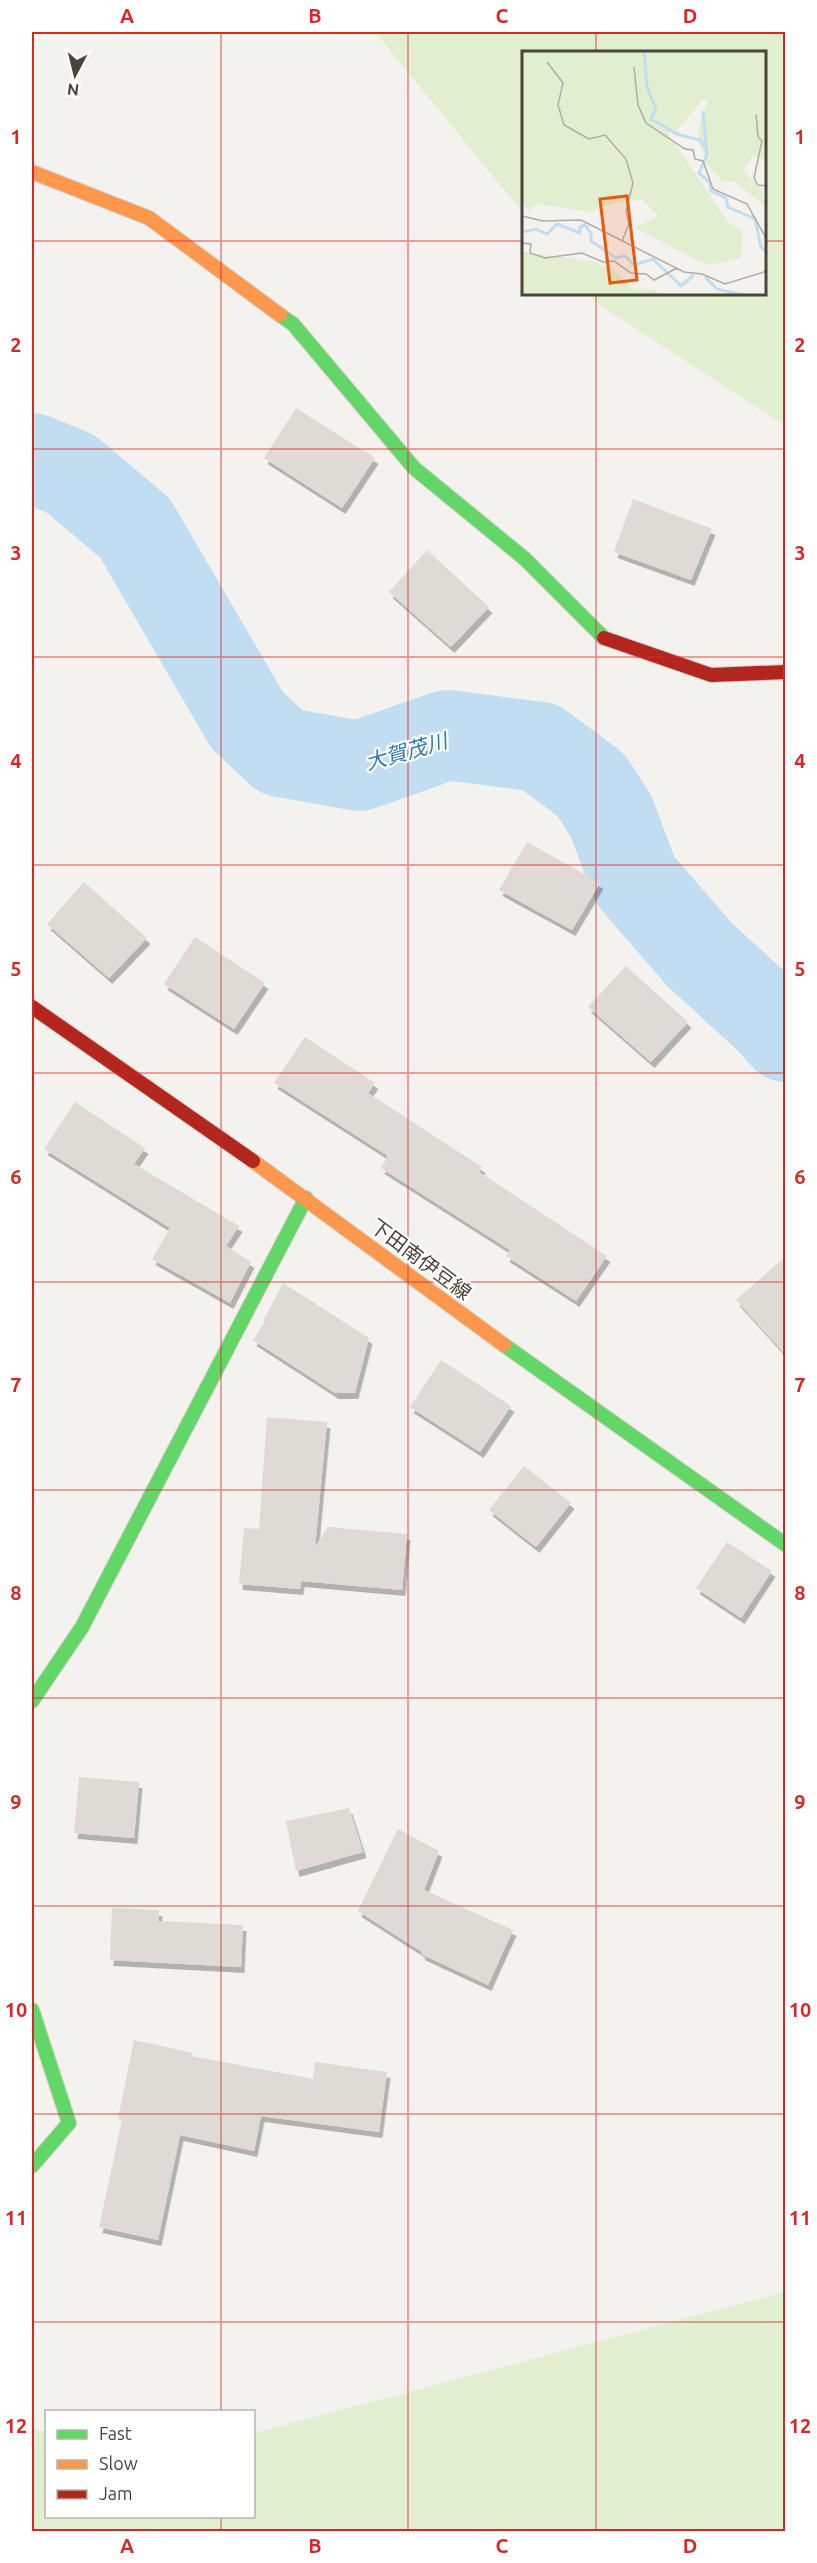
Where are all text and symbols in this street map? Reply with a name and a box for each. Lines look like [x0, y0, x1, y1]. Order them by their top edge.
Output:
text: A [120, 4, 134, 27]
text: B [308, 4, 322, 27]
text: C [496, 4, 509, 27]
text: D [683, 4, 697, 27]
north arrow [45, 45, 105, 105]
inset map [522, 51, 766, 296]
text: N [66, 80, 80, 100]
text: 1 [10, 125, 22, 148]
text: 1 [794, 125, 806, 148]
text: 2 [10, 333, 22, 356]
text: 2 [794, 333, 806, 356]
text: 3 [10, 541, 22, 564]
text: 3 [794, 541, 806, 564]
water label: 大賀茂川 [362, 727, 452, 774]
text: 4 [10, 749, 22, 772]
text: 4 [794, 749, 806, 772]
text: 5 [10, 957, 22, 980]
text: 5 [794, 957, 806, 980]
text: 6 [10, 1165, 22, 1188]
text: 6 [794, 1165, 806, 1188]
street label: 下田南伊豆線 [366, 1214, 476, 1304]
text: 7 [10, 1373, 22, 1396]
text: 7 [794, 1373, 806, 1396]
text: 8 [10, 1581, 22, 1604]
text: 8 [794, 1581, 806, 1604]
text: 9 [10, 1790, 22, 1813]
text: 9 [794, 1790, 806, 1813]
text: 10 [5, 1998, 27, 2021]
text: 10 [789, 1998, 811, 2021]
text: 11 [5, 2206, 27, 2229]
text: 11 [789, 2206, 811, 2229]
legend [45, 2410, 255, 2518]
text: 12 [5, 2414, 27, 2437]
text: 12 [789, 2414, 811, 2437]
text: Fast [99, 2423, 132, 2443]
text: Slow [99, 2453, 138, 2473]
text: Jam [99, 2483, 133, 2503]
text: A [120, 2534, 134, 2557]
text: B [308, 2534, 322, 2557]
text: C [496, 2534, 509, 2557]
text: D [683, 2534, 697, 2557]

